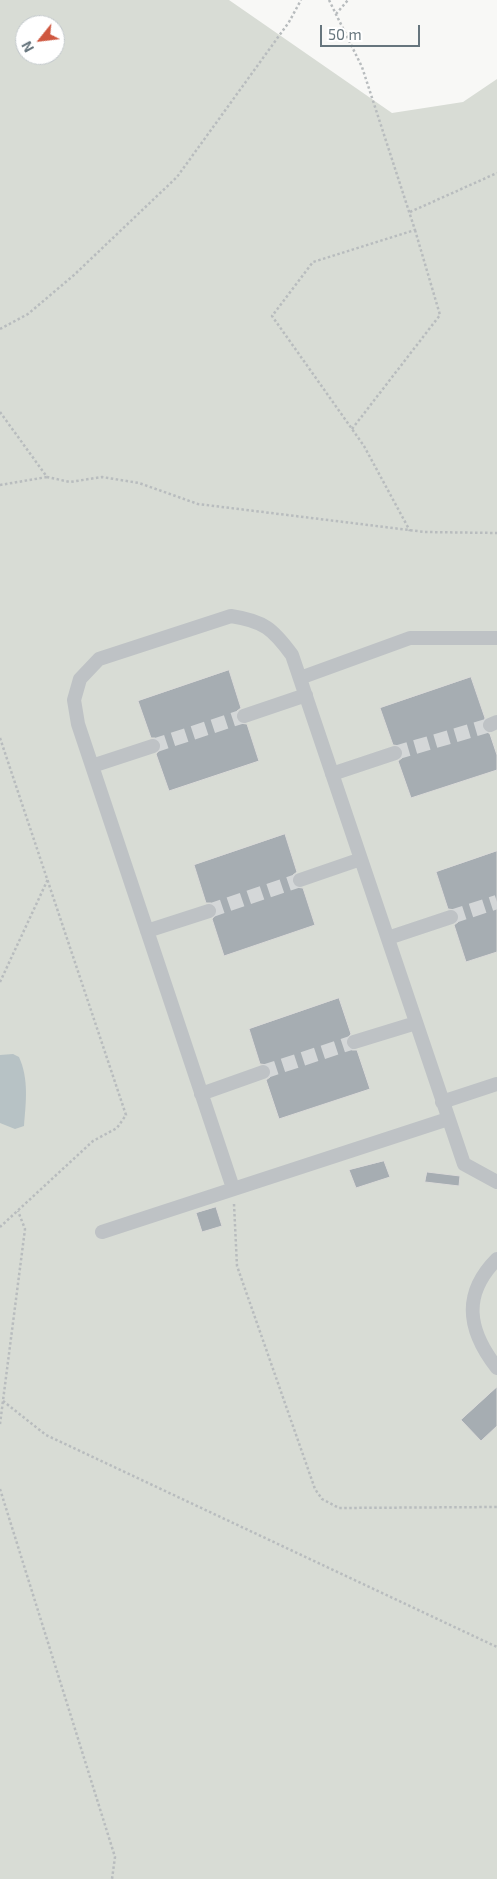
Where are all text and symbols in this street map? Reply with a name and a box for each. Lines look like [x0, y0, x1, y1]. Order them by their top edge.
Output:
north arrow [15, 15, 65, 65]
scale bar [322, 15, 422, 47]
text: 50 m [328, 25, 362, 43]
text: N [17, 38, 37, 56]

